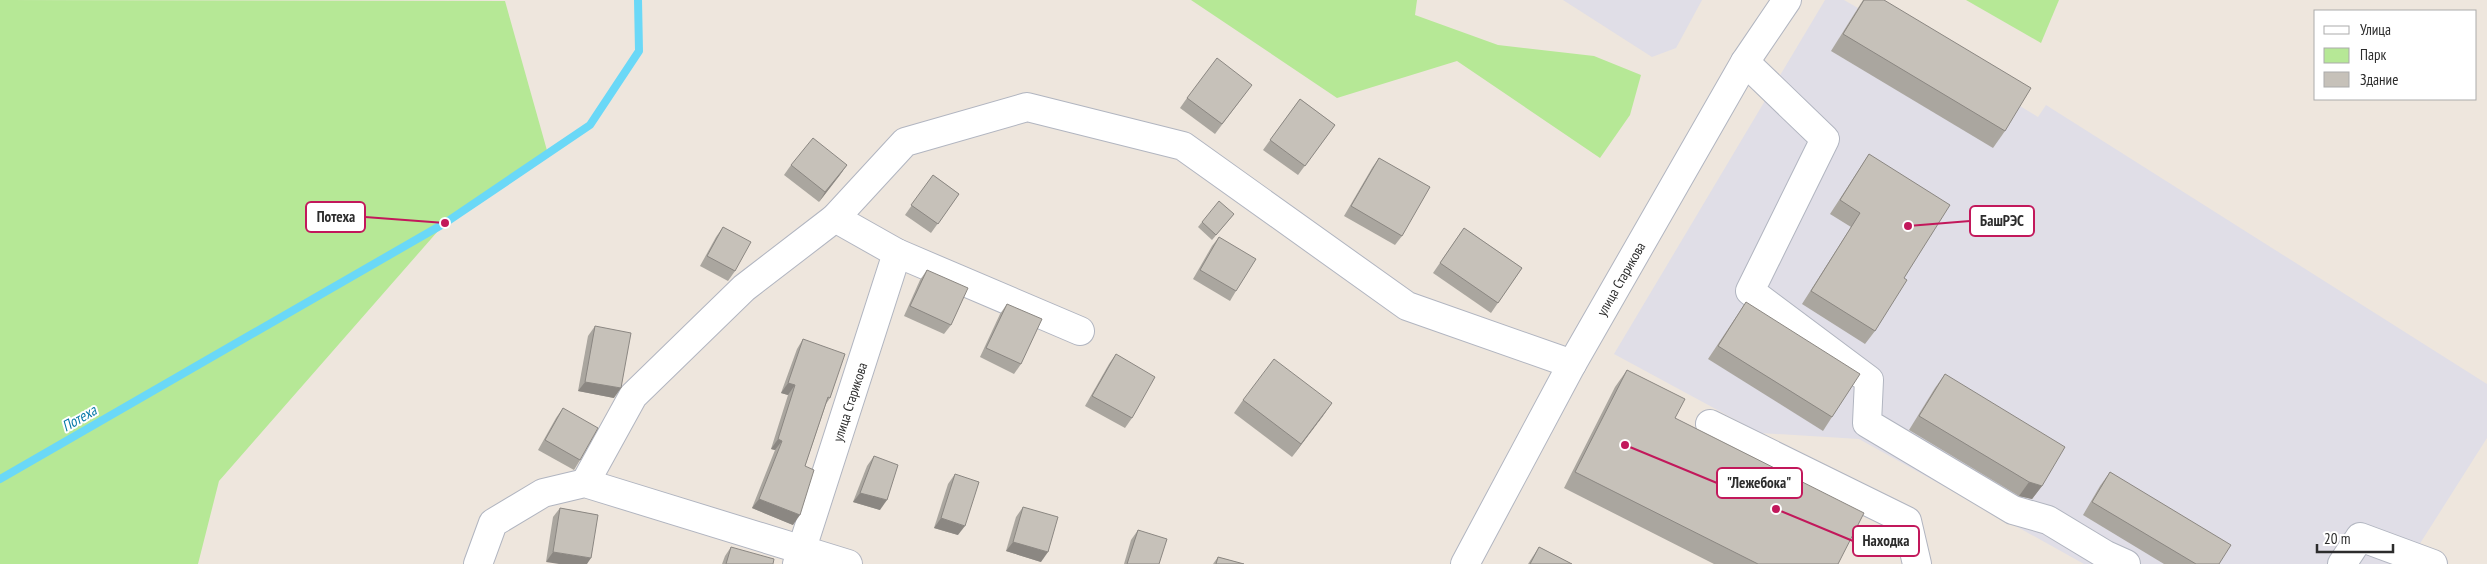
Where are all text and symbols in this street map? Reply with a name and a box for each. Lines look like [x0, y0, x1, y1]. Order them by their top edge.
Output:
legend [2314, 10, 2477, 100]
text: Улица [2360, 20, 2391, 39]
text: Парк [2360, 45, 2386, 64]
text: Здание [2360, 70, 2398, 89]
callout: Потеха [306, 202, 365, 232]
callout: БашРЭС [1970, 206, 2034, 236]
text: Потеха [317, 207, 355, 226]
text: БашРЭС [1980, 211, 2024, 230]
street label: улица Старикова [1593, 239, 1649, 319]
street label: улица Старикова [829, 360, 871, 444]
water label: Потеха [58, 400, 101, 435]
callout: "Лежебока" [1717, 468, 1802, 498]
text: "Лежебока" [1727, 473, 1791, 492]
scale bar [2317, 522, 2393, 554]
callout: Находка [1853, 526, 1919, 556]
text: 20 m [2324, 529, 2350, 548]
text: Находка [1863, 531, 1909, 550]

